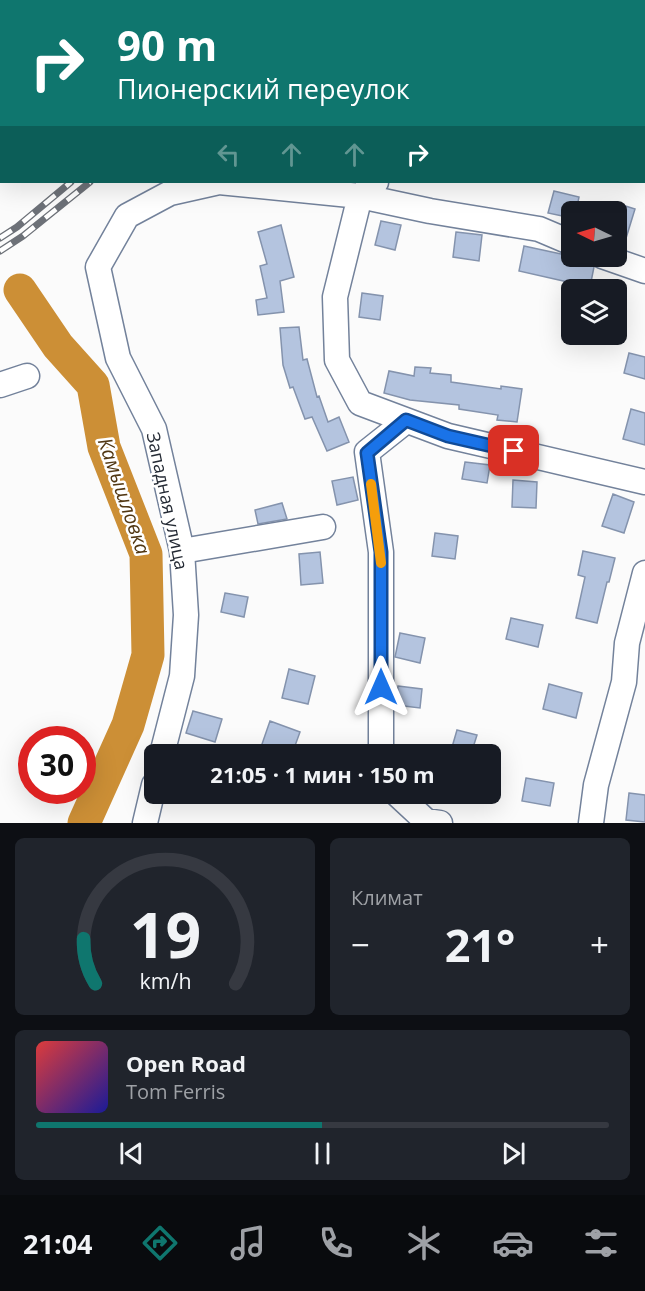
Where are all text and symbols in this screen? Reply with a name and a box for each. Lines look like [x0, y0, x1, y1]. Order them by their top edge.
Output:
text: 90 m [117, 16, 217, 73]
icon: right [18, 24, 96, 102]
text: Пионерский переулок [117, 70, 410, 107]
icon: left [212, 138, 245, 171]
icon: ahead [275, 138, 308, 171]
icon: ahead [338, 138, 371, 171]
icon: right [401, 138, 434, 171]
north arrow [561, 201, 627, 267]
map controls [561, 201, 627, 345]
button: layers [561, 279, 627, 345]
pin [488, 425, 539, 476]
street label: Западная улица [142, 430, 194, 572]
water label: Камышловка [92, 434, 157, 558]
icon: arrive [497, 434, 530, 467]
position arrow [349, 655, 413, 719]
speed limit sign: 30 [18, 726, 96, 804]
text: 21:05 · 1 мин · 150 m [210, 759, 435, 789]
text: Климат [351, 884, 423, 911]
text: 19 [129, 891, 201, 976]
text: 21° [445, 914, 515, 975]
text: − [351, 922, 370, 967]
text: + [590, 922, 609, 967]
text: km/h [139, 966, 191, 995]
text: Open Road [126, 1048, 246, 1078]
text: Tom Ferris [126, 1078, 225, 1105]
icon: previous [115, 1137, 148, 1170]
icon: pause [306, 1137, 339, 1170]
icon: next [497, 1137, 530, 1170]
icon: directions [139, 1222, 181, 1264]
icon: music [227, 1222, 269, 1264]
icon: phone [315, 1222, 357, 1264]
icon: climate [403, 1222, 445, 1264]
icon: car [492, 1222, 534, 1264]
icon: filters [580, 1222, 622, 1264]
text: 21:04 [23, 1225, 93, 1262]

